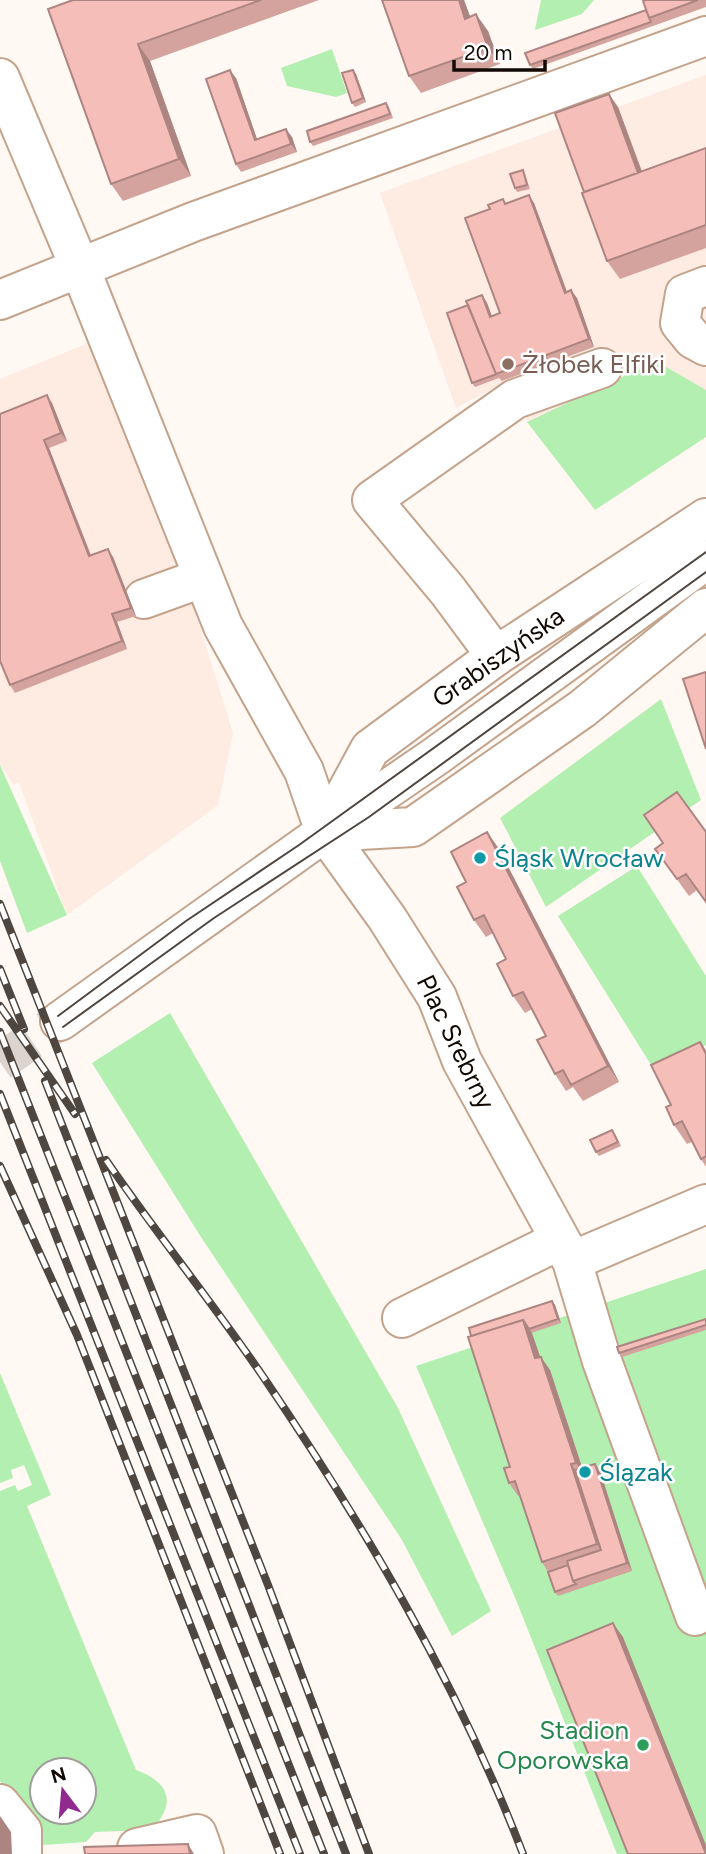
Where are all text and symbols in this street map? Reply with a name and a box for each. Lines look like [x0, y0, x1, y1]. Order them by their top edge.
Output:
scale bar [454, 28, 545, 72]
text: 20 m [464, 40, 512, 65]
place label: Żłobek Elfiki [522, 348, 665, 380]
marker: Żłobek Elfiki [500, 356, 516, 372]
street label: Grabiszyńska [426, 600, 570, 714]
place label: Śląsk Wrocław [494, 842, 664, 874]
marker: Śląsk Wrocław [472, 850, 488, 866]
street label: Plac Srebrny [410, 970, 502, 1115]
place label: Ślązak [599, 1456, 673, 1488]
marker: Ślązak [577, 1464, 593, 1480]
place label: Stadion Oporowska [497, 1714, 629, 1776]
marker: Stadion Oporowska [635, 1737, 651, 1753]
north arrow [28, 1756, 98, 1826]
text: N [48, 1762, 69, 1788]

